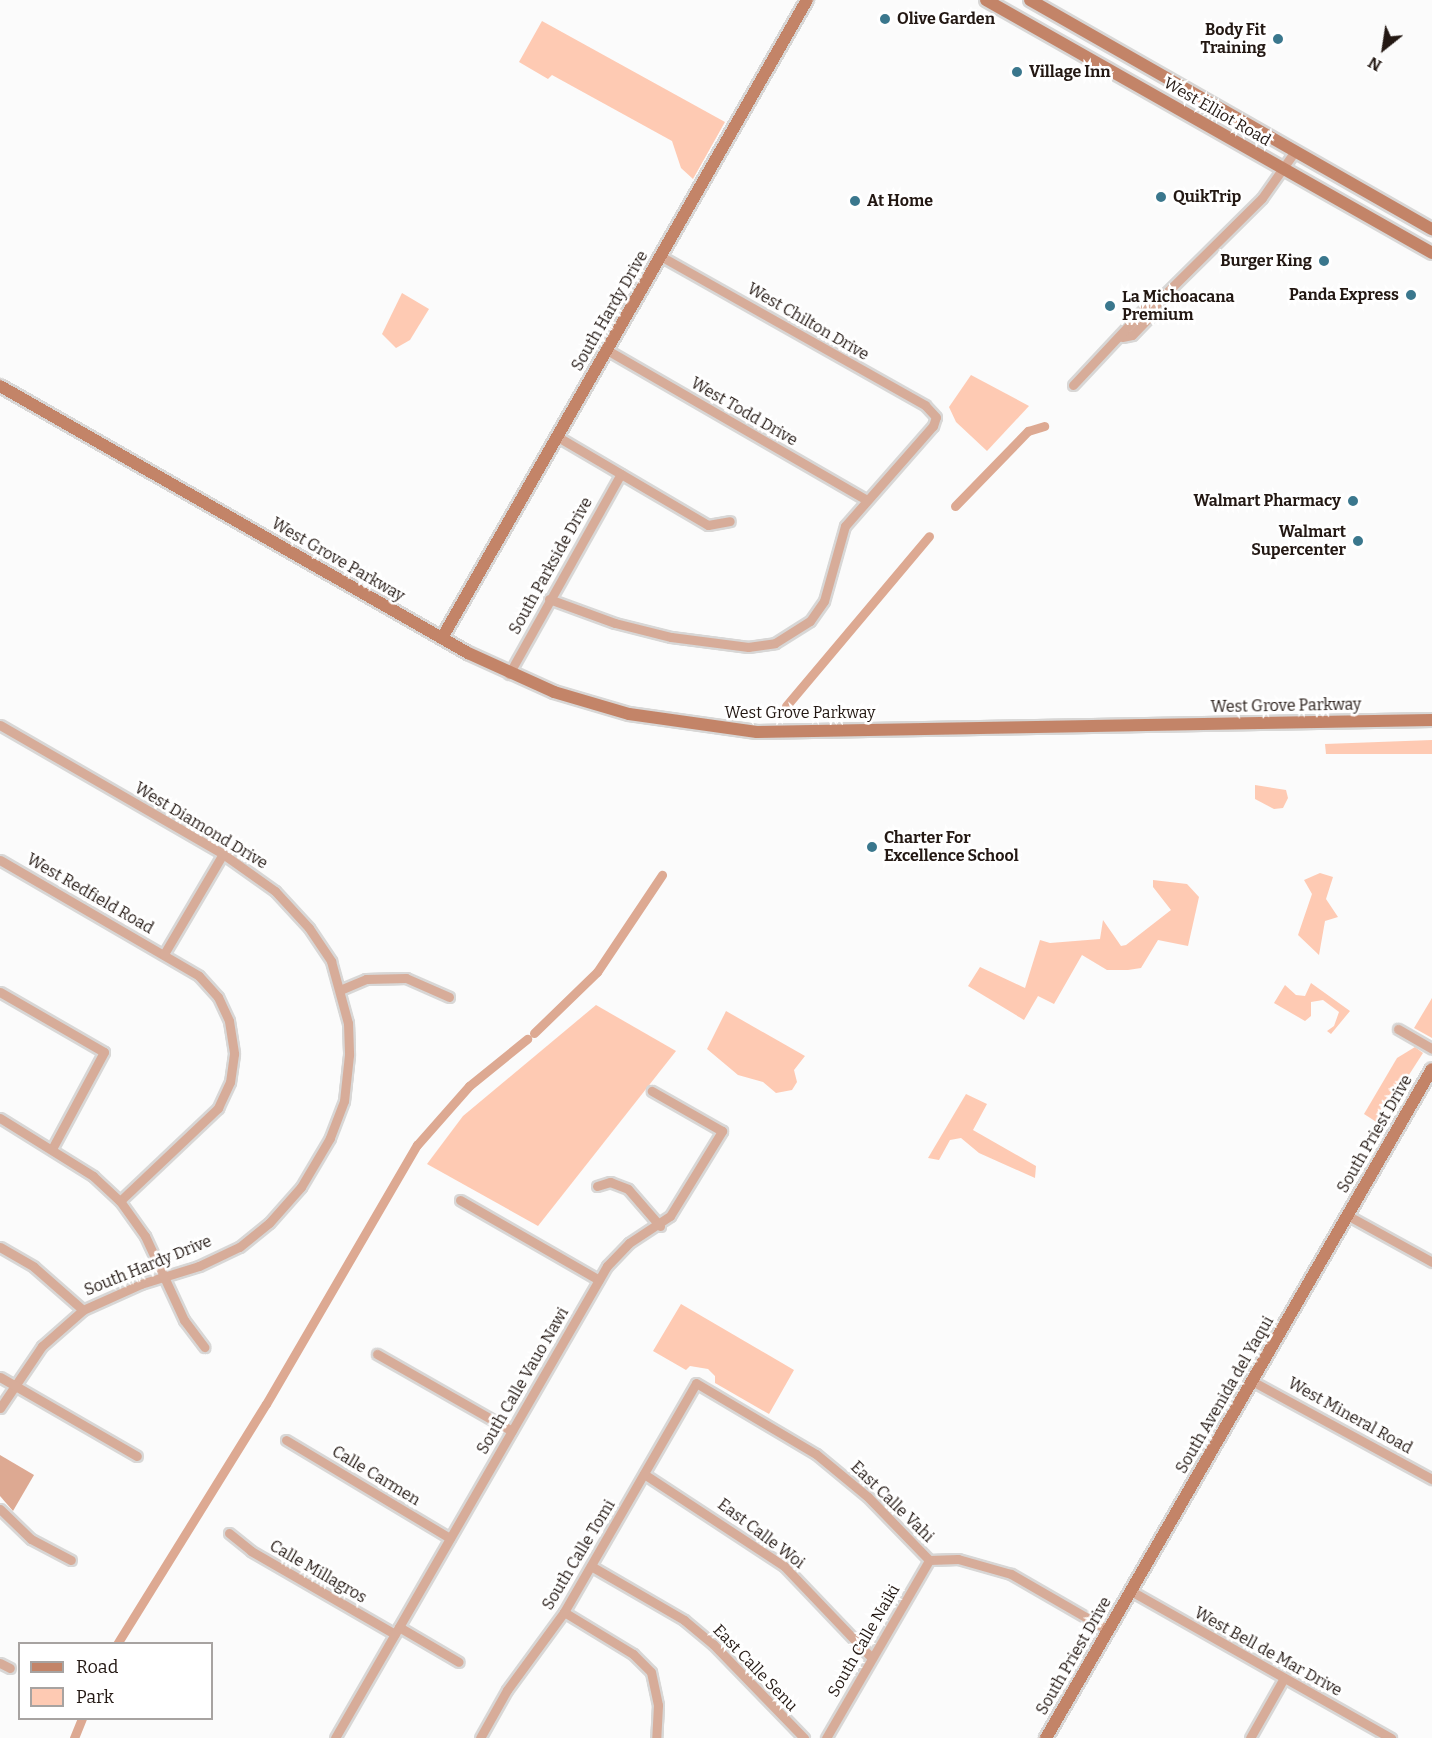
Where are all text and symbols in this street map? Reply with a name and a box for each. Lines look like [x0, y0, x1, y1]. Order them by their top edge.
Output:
place label: Olive Garden [897, 9, 995, 29]
marker: Olive Garden [878, 12, 892, 26]
north arrow [1354, 18, 1414, 78]
place label: Body Fit Training [1200, 20, 1266, 58]
marker: Body Fit Training [1271, 32, 1285, 46]
text: N [1365, 53, 1385, 75]
place label: Village Inn [1029, 62, 1111, 82]
marker: Village Inn [1010, 65, 1024, 79]
street label: West Elliot Road [1160, 74, 1274, 150]
place label: QuikTrip [1173, 187, 1241, 207]
marker: QuikTrip [1154, 190, 1168, 204]
place label: At Home [867, 191, 933, 211]
marker: At Home [848, 194, 862, 208]
street label: South Hardy Drive [568, 248, 652, 374]
place label: Burger King [1220, 251, 1312, 271]
marker: Burger King [1317, 254, 1331, 268]
street label: West Chilton Drive [744, 279, 872, 365]
place label: Panda Express [1289, 285, 1399, 305]
place label: La Michoacana Premium [1122, 287, 1234, 325]
marker: Panda Express [1404, 288, 1418, 302]
marker: La Michoacana Premium [1103, 299, 1117, 313]
street label: West Todd Drive [687, 374, 801, 450]
place label: Walmart Pharmacy [1193, 491, 1341, 511]
street label: South Parkside Drive [505, 494, 597, 638]
marker: Walmart Pharmacy [1346, 494, 1360, 508]
street label: West Grove Parkway [268, 514, 408, 606]
place label: Walmart Supercenter [1251, 522, 1346, 560]
marker: Walmart Supercenter [1351, 534, 1365, 548]
street label: West Grove Parkway [1210, 695, 1362, 717]
street label: West Grove Parkway [725, 703, 875, 723]
street label: West Diamond Drive [131, 779, 271, 873]
place label: Charter For Excellence School [884, 828, 1019, 866]
marker: Charter For Excellence School [865, 840, 879, 854]
street label: West Redfield Road [23, 850, 157, 938]
street label: South Priest Drive [1333, 1072, 1417, 1196]
street label: South Hardy Drive [82, 1232, 214, 1300]
street label: South Calle Vauo Nawi [473, 1304, 573, 1458]
street label: South Avenida del Yaqui [1172, 1313, 1278, 1477]
street label: West Mineral Road [1284, 1374, 1416, 1458]
street label: Calle Carmen [328, 1442, 424, 1510]
street label: East Calle Vahi [846, 1458, 938, 1546]
street label: East Calle Woi [714, 1495, 808, 1573]
street label: South Calle Tomi [539, 1496, 619, 1614]
street label: Calle Millagros [266, 1536, 370, 1608]
street label: South Calle Naiki [824, 1581, 904, 1701]
street label: South Priest Drive [1032, 1594, 1116, 1718]
street label: West Bell de Mar Drive [1191, 1603, 1345, 1701]
street label: East Calle Senu [709, 1621, 801, 1715]
legend [18, 1642, 213, 1720]
text: Road [76, 1656, 118, 1678]
text: Park [76, 1686, 114, 1708]

